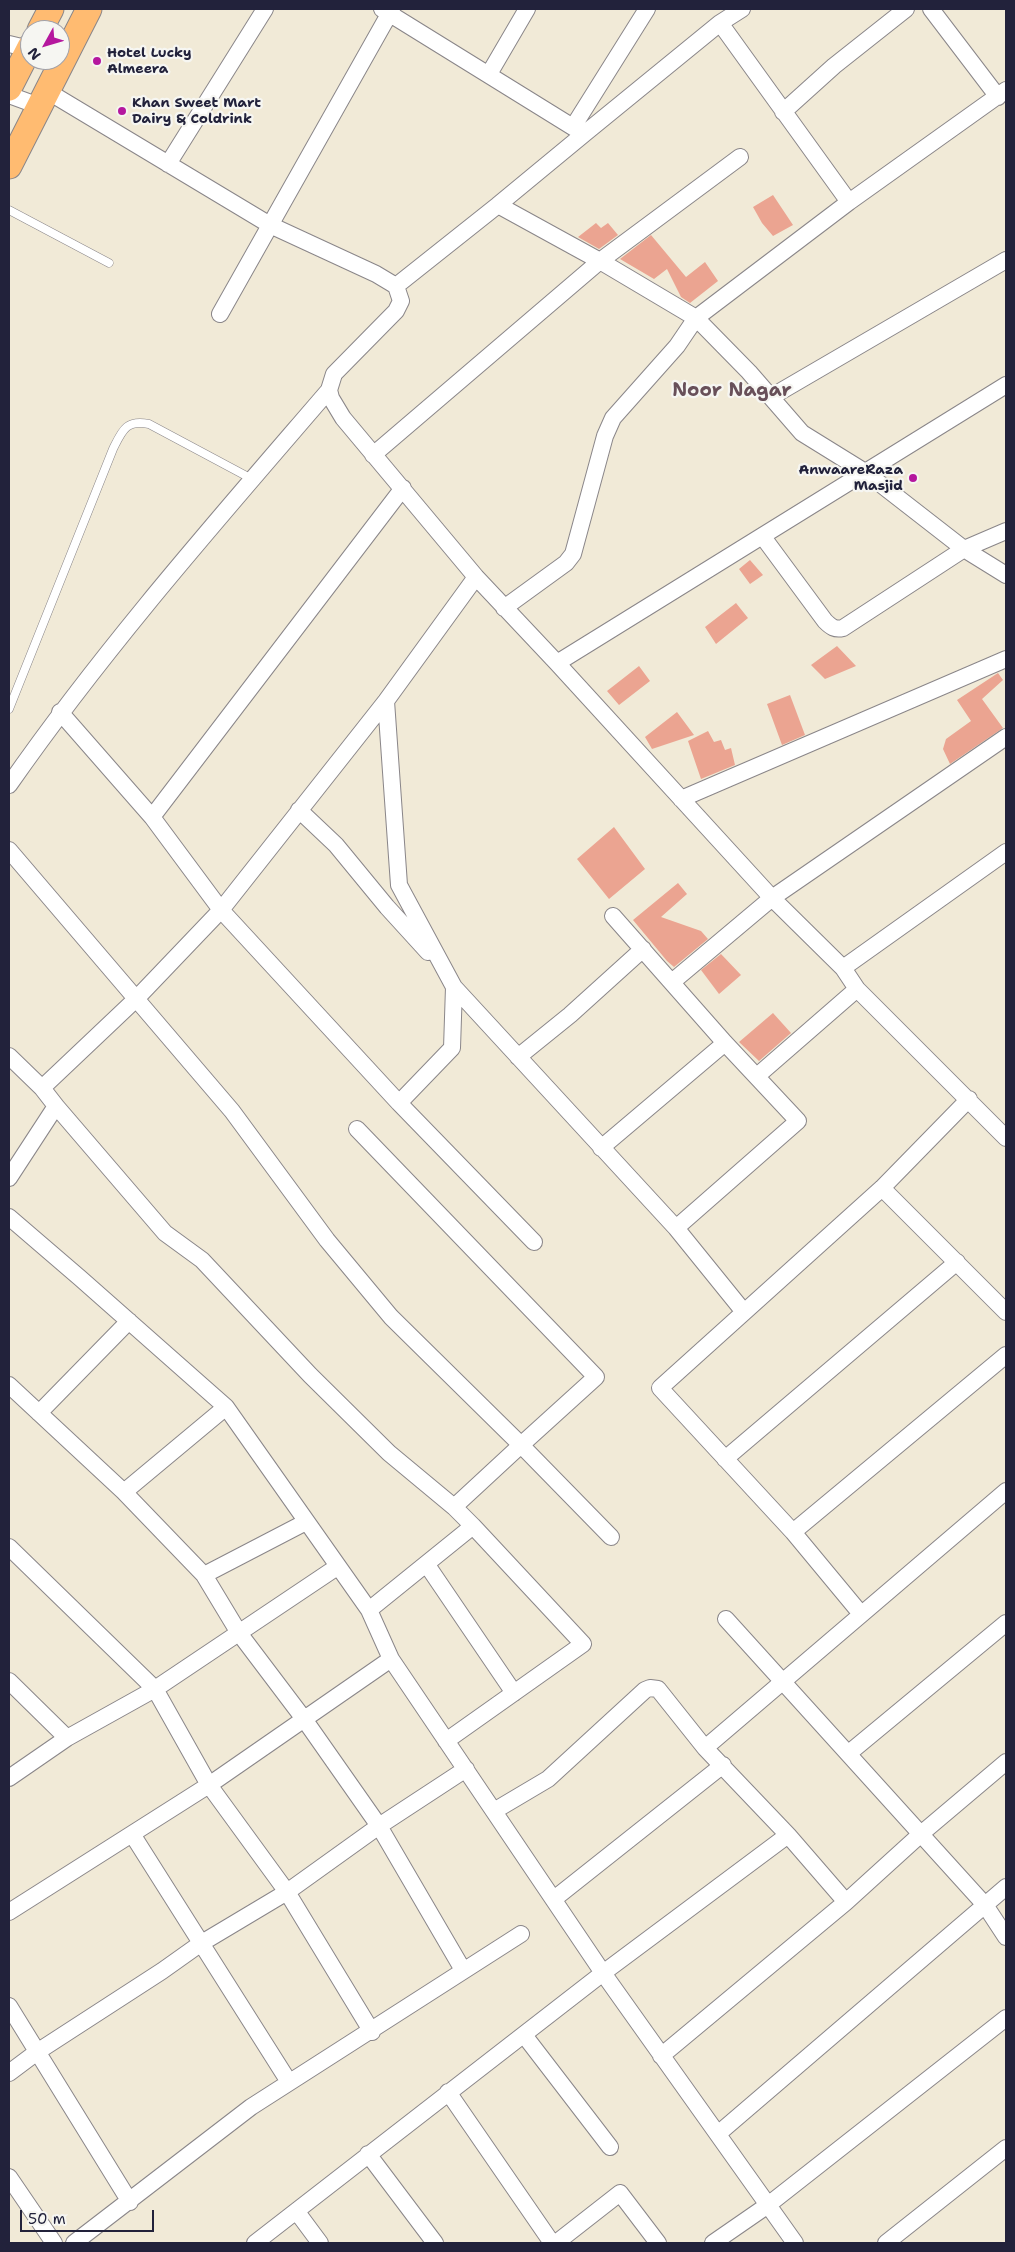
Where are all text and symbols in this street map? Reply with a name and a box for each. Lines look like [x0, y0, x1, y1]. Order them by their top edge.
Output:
north arrow [20, 20, 70, 70]
text: N [24, 44, 45, 64]
place label: Hotel Lucky Almeera [107, 45, 191, 78]
marker: Hotel Lucky Almeera [91, 55, 103, 67]
place label: Khan Sweet Mart Dairy & Coldrink [132, 95, 261, 128]
marker: Khan Sweet Mart Dairy & Coldrink [116, 105, 128, 117]
district label: Noor Nagar [672, 380, 792, 402]
place label: AnwaareRaza Masjid [798, 462, 903, 494]
marker: AnwaareRaza Masjid [907, 472, 919, 484]
scale bar [22, 2200, 156, 2232]
text: 50 m [28, 2209, 66, 2229]

